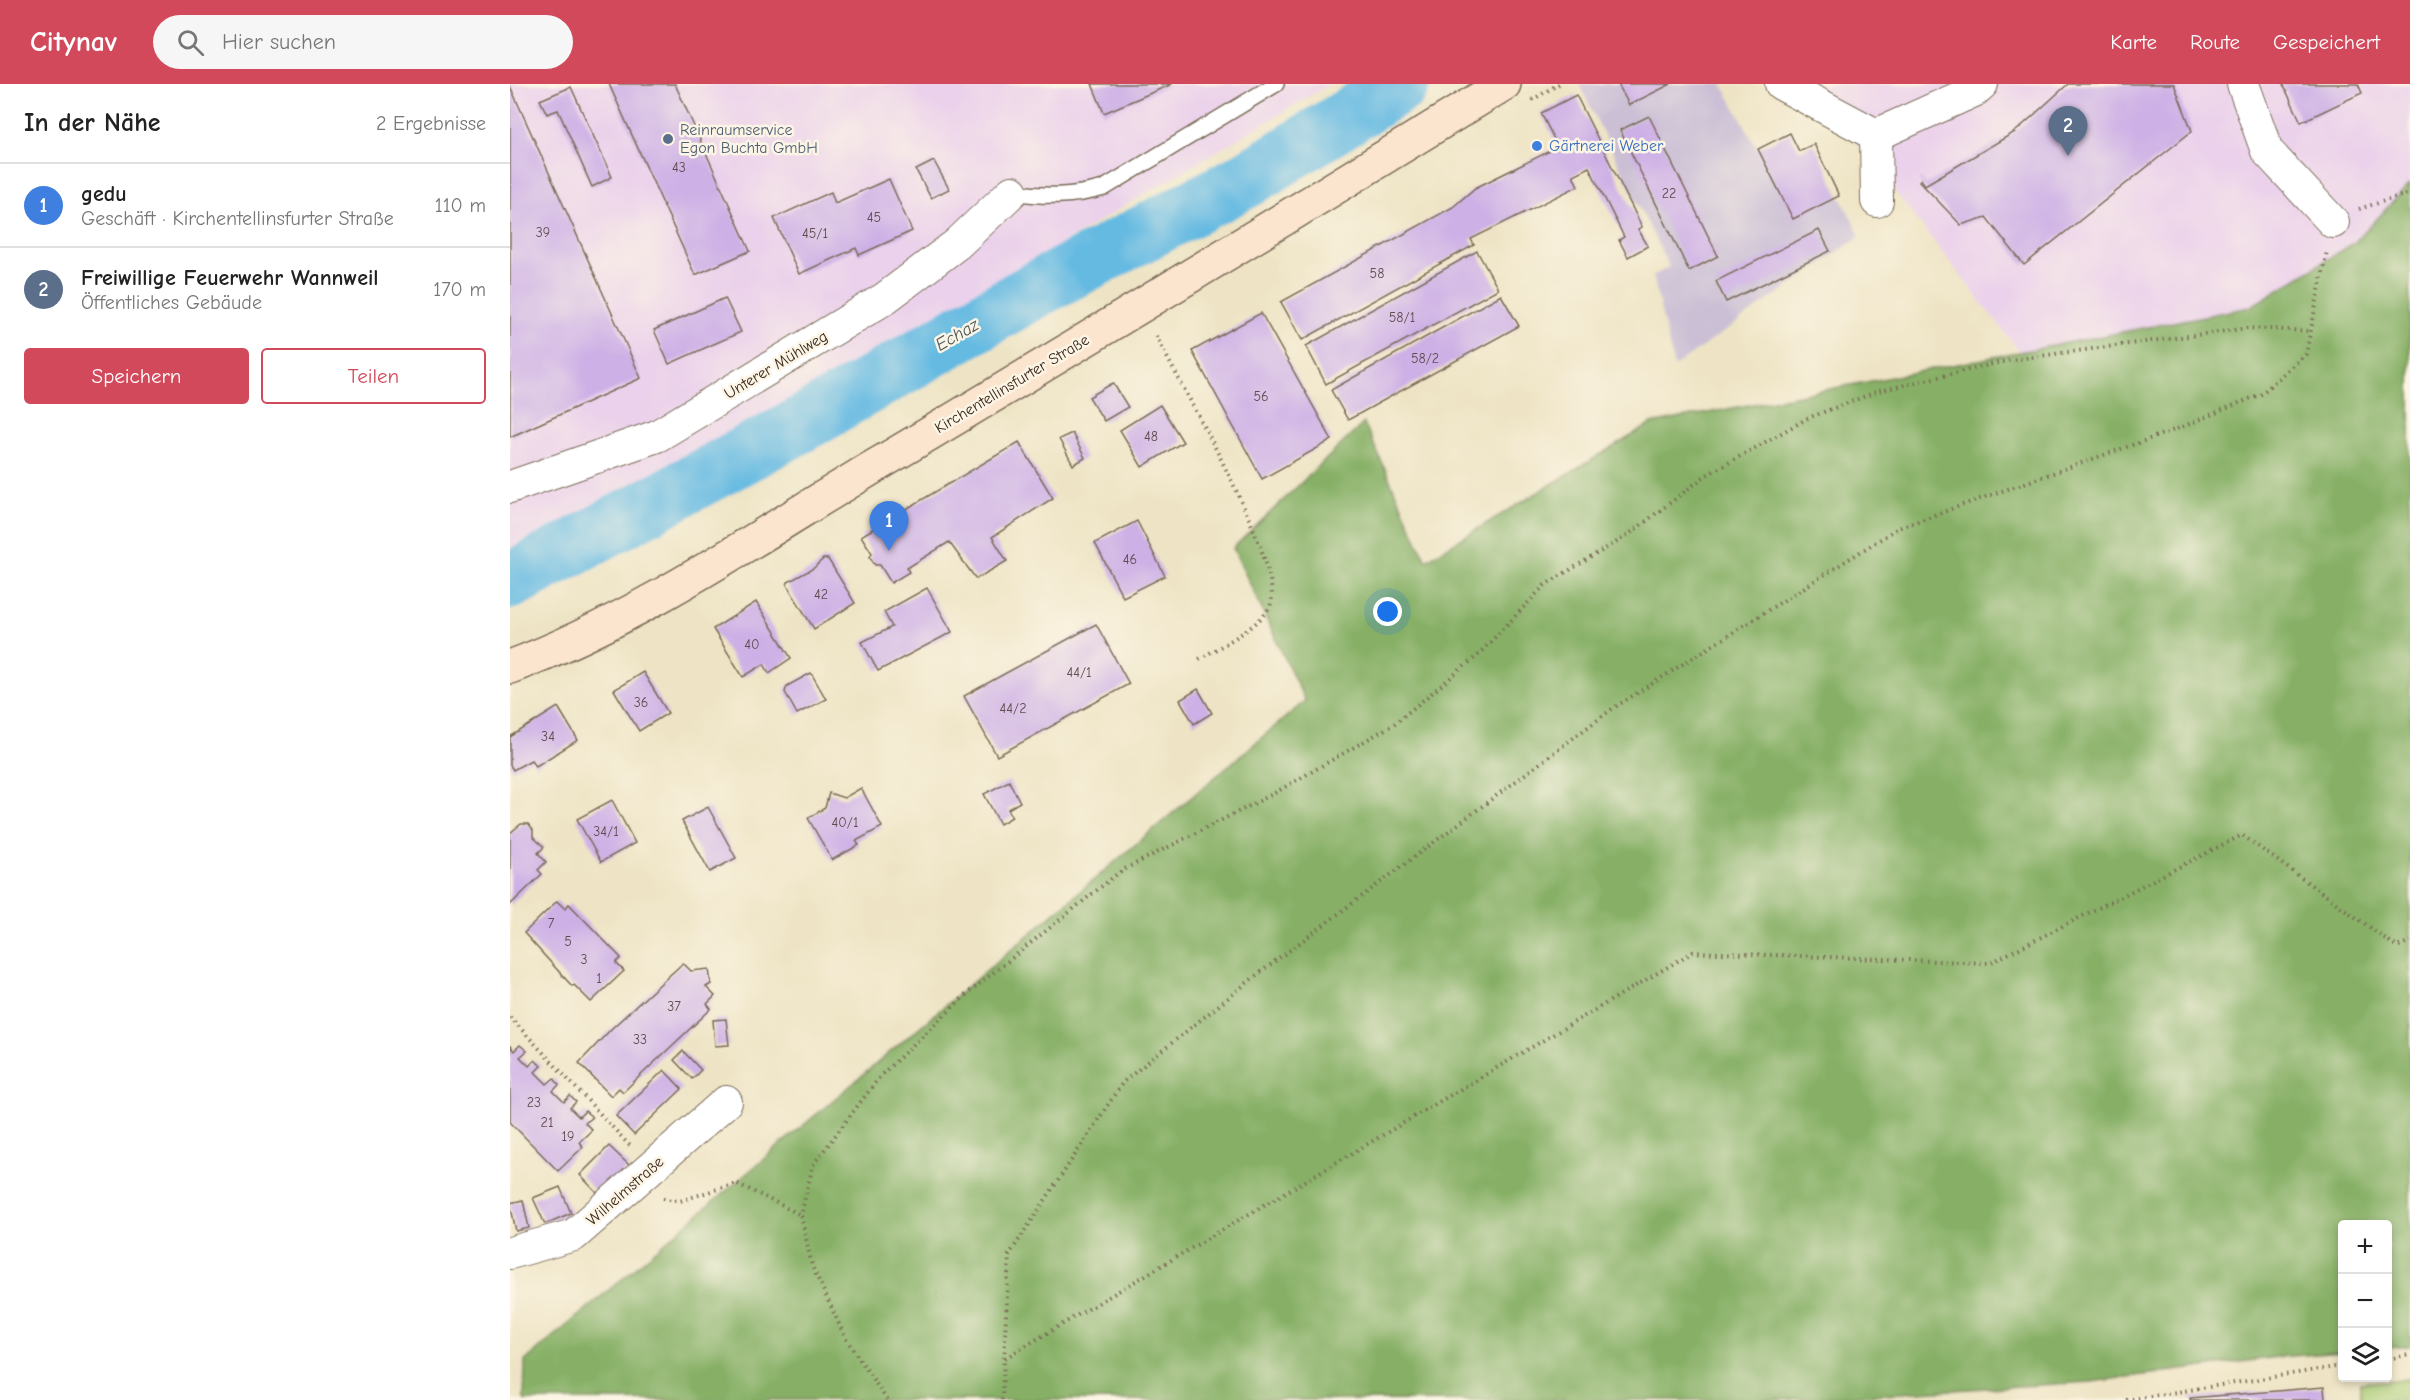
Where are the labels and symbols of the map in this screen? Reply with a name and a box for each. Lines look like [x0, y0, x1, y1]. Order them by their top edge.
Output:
pin: 2 [2048, 106, 2088, 156]
place label: Reinraumservice Egon Buchta GmbH [680, 121, 818, 157]
marker: Reinraumservice Egon Buchta GmbH [661, 132, 675, 146]
place label: Gärtnerei Weber [1549, 137, 1664, 155]
marker: Gärtnerei Weber [1530, 139, 1544, 153]
house number: 43 [672, 159, 686, 176]
house number: 22 [1662, 185, 1676, 202]
house number: 45 [867, 209, 881, 226]
house number: 39 [536, 224, 550, 241]
house number: 45/1 [802, 225, 828, 242]
house number: 58 [1370, 265, 1384, 282]
house number: 58/1 [1389, 309, 1415, 326]
water label: Echaz [932, 314, 983, 356]
street label: Unterer Mühlweg [721, 327, 831, 403]
street label: Kirchentellinsfurter Straße [932, 331, 1092, 437]
house number: 58/2 [1411, 350, 1439, 367]
house number: 56 [1253, 388, 1269, 405]
house number: 48 [1144, 428, 1158, 445]
pin: 1 [870, 502, 908, 551]
house number: 46 [1123, 551, 1137, 568]
house number: 42 [814, 586, 828, 603]
your location [1373, 597, 1402, 626]
house number: 40 [744, 636, 760, 653]
house number: 44/1 [1066, 664, 1092, 681]
house number: 36 [634, 694, 648, 711]
house number: 44/2 [1000, 700, 1026, 717]
house number: 34 [541, 728, 555, 745]
house number: 40/1 [832, 814, 858, 831]
house number: 34/1 [593, 823, 619, 840]
house number: 7 [548, 915, 555, 932]
house number: 5 [564, 933, 572, 950]
house number: 3 [580, 951, 588, 968]
house number: 1 [596, 970, 602, 987]
house number: 37 [667, 998, 681, 1015]
house number: 33 [633, 1031, 647, 1048]
house number: 23 [527, 1094, 541, 1111]
house number: 21 [541, 1114, 553, 1131]
house number: 19 [562, 1128, 574, 1145]
street label: Wilhelmstraße [583, 1153, 667, 1229]

